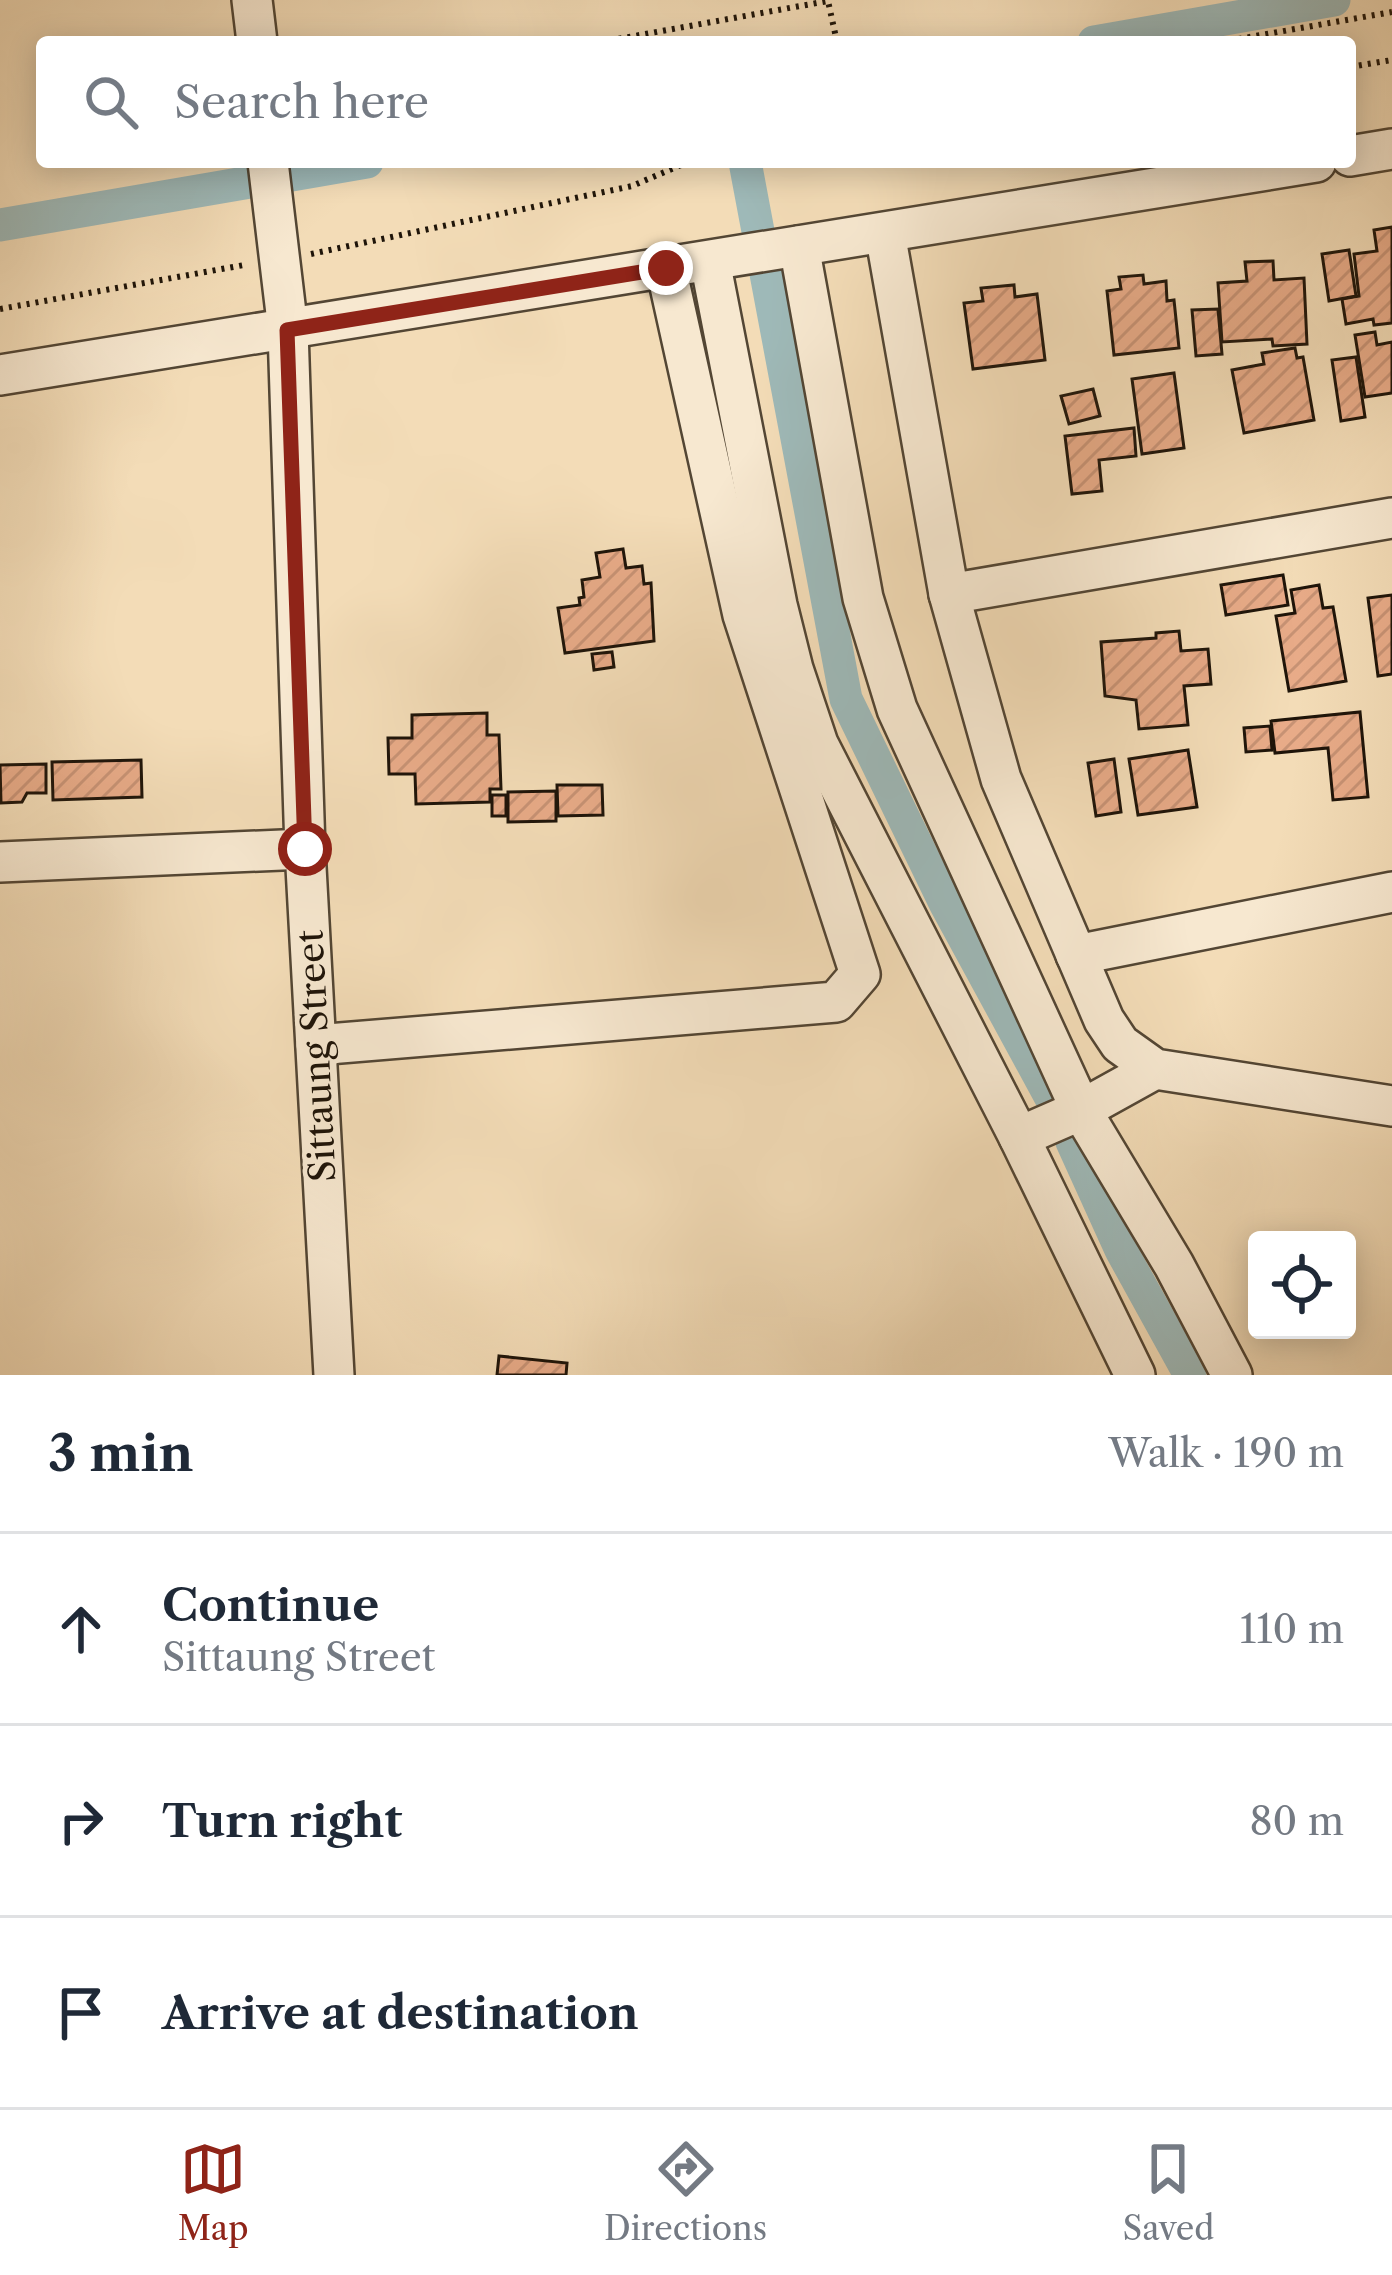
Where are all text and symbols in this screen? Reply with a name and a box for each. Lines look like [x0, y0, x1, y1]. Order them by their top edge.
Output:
search box [36, 36, 1356, 168]
icon: search [78, 69, 144, 135]
text: Search here [174, 74, 429, 130]
route end [639, 241, 693, 295]
route start [278, 822, 332, 876]
street label: Sittaung Street [287, 929, 345, 1183]
map controls [1248, 1231, 1356, 1339]
button: locate [1248, 1231, 1356, 1339]
text: 3 min [48, 1422, 194, 1484]
text: Walk · 190 m [1108, 1429, 1344, 1477]
text: Continue [162, 1577, 379, 1633]
icon: ahead [48, 1596, 114, 1662]
text: 110 m [1240, 1605, 1344, 1653]
text: Sittaung Street [162, 1633, 435, 1681]
icon: right [48, 1788, 114, 1854]
text: Turn right [162, 1793, 402, 1849]
text: 80 m [1249, 1797, 1344, 1845]
icon: arrive [48, 1980, 114, 2046]
text: Arrive at destination [162, 1985, 639, 2041]
tab: Map [178, 2136, 249, 2249]
tab: Directions [604, 2136, 767, 2249]
tab: Saved [1123, 2136, 1214, 2249]

